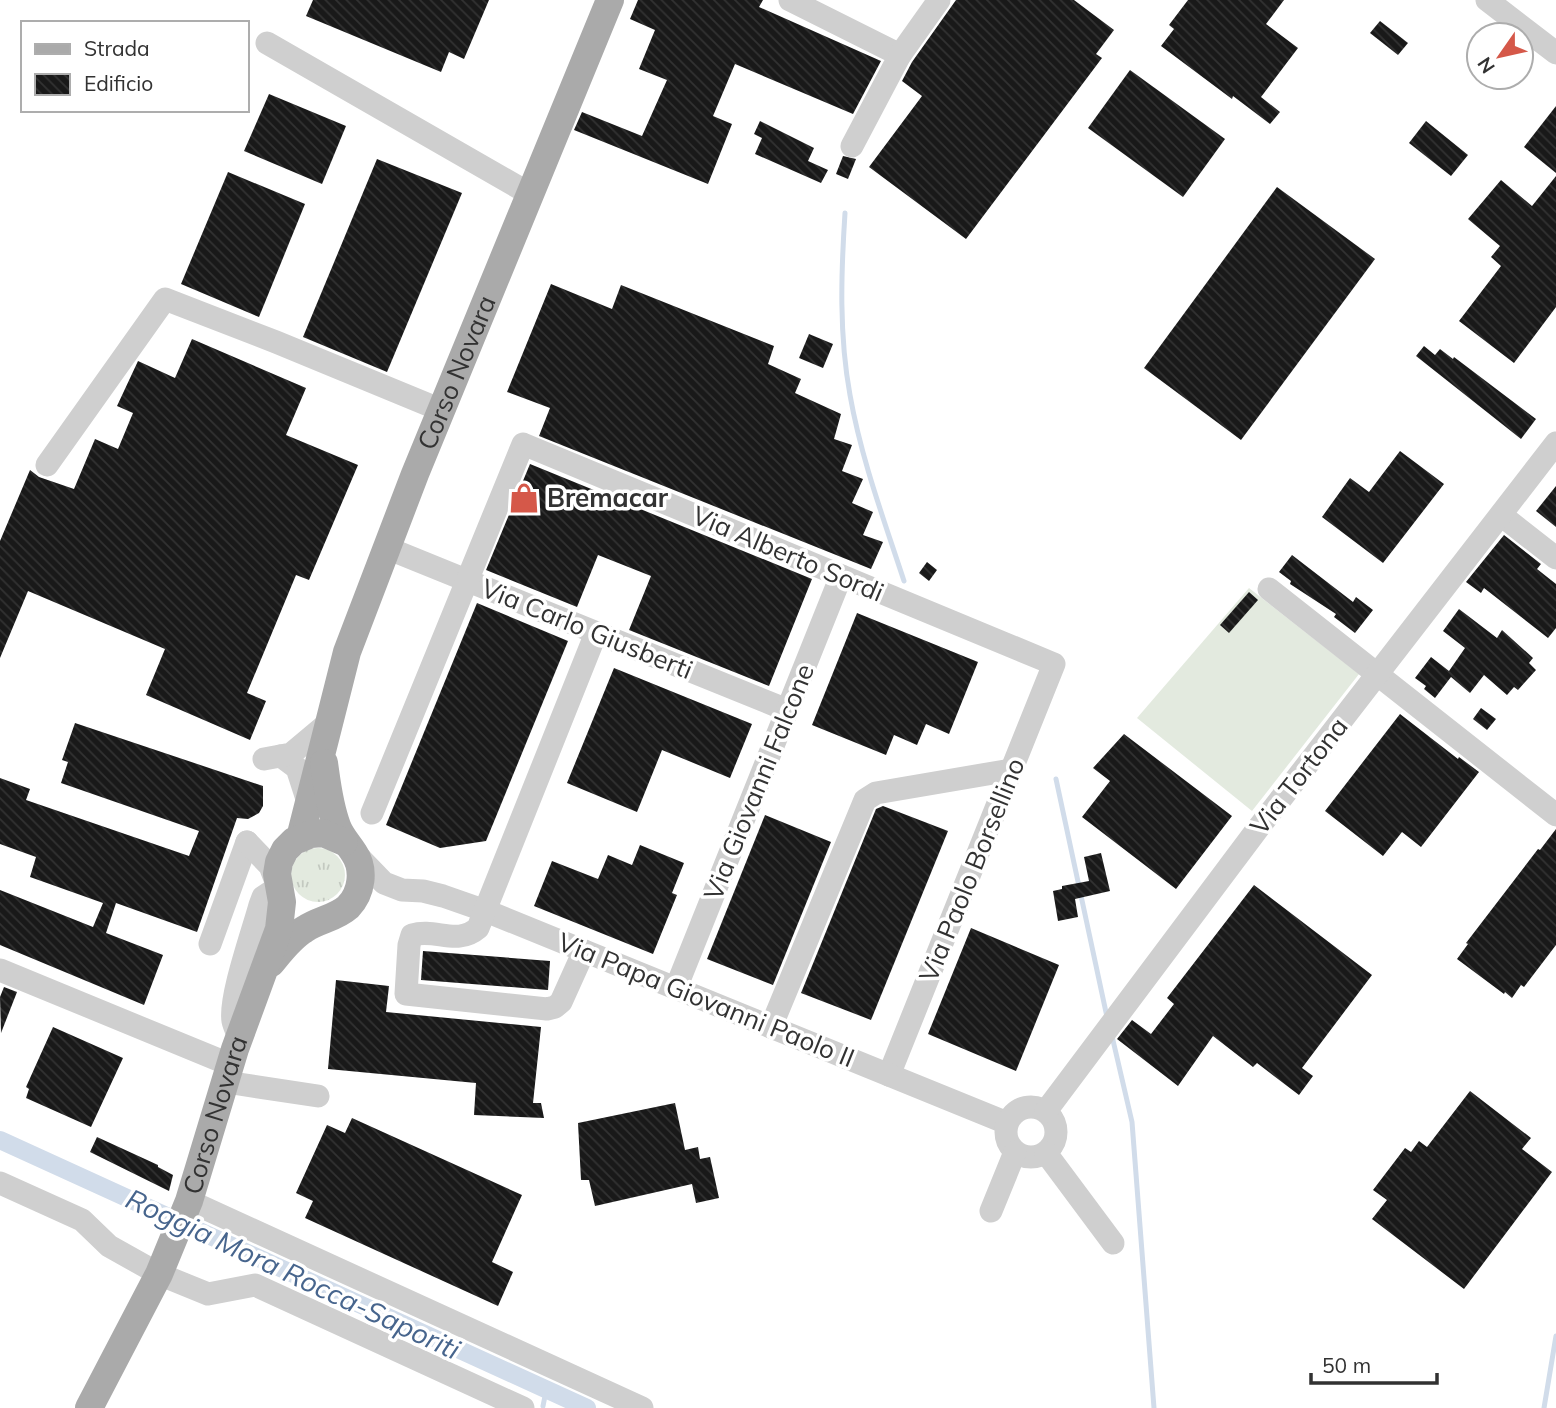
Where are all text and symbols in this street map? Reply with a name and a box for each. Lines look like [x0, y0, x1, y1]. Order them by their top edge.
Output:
legend [21, 21, 248, 112]
north arrow [1465, 21, 1535, 91]
text: Strada [84, 35, 150, 61]
text: N [1472, 53, 1500, 78]
text: Edificio [84, 70, 153, 96]
street label: Corso Novara [410, 290, 503, 454]
shop icon: Bremacar [507, 481, 541, 515]
place label: Bremacar [547, 481, 669, 514]
street label: Via Alberto Sordi [688, 498, 889, 609]
street label: Via Carlo Giusberti [477, 571, 698, 686]
street label: Via Giovanni Falcone [696, 659, 821, 905]
street label: Via Tortona [1242, 710, 1355, 841]
street label: Via Paolo Borsellino [912, 753, 1032, 987]
street label: Via Papa Giovanni Paolo II [553, 925, 859, 1074]
street label: Corso Novara [175, 1031, 254, 1198]
water label: Roggia Mora Rocca-Saporiti [121, 1181, 466, 1367]
scale bar [1311, 1342, 1437, 1386]
text: 50 m [1322, 1352, 1371, 1378]

